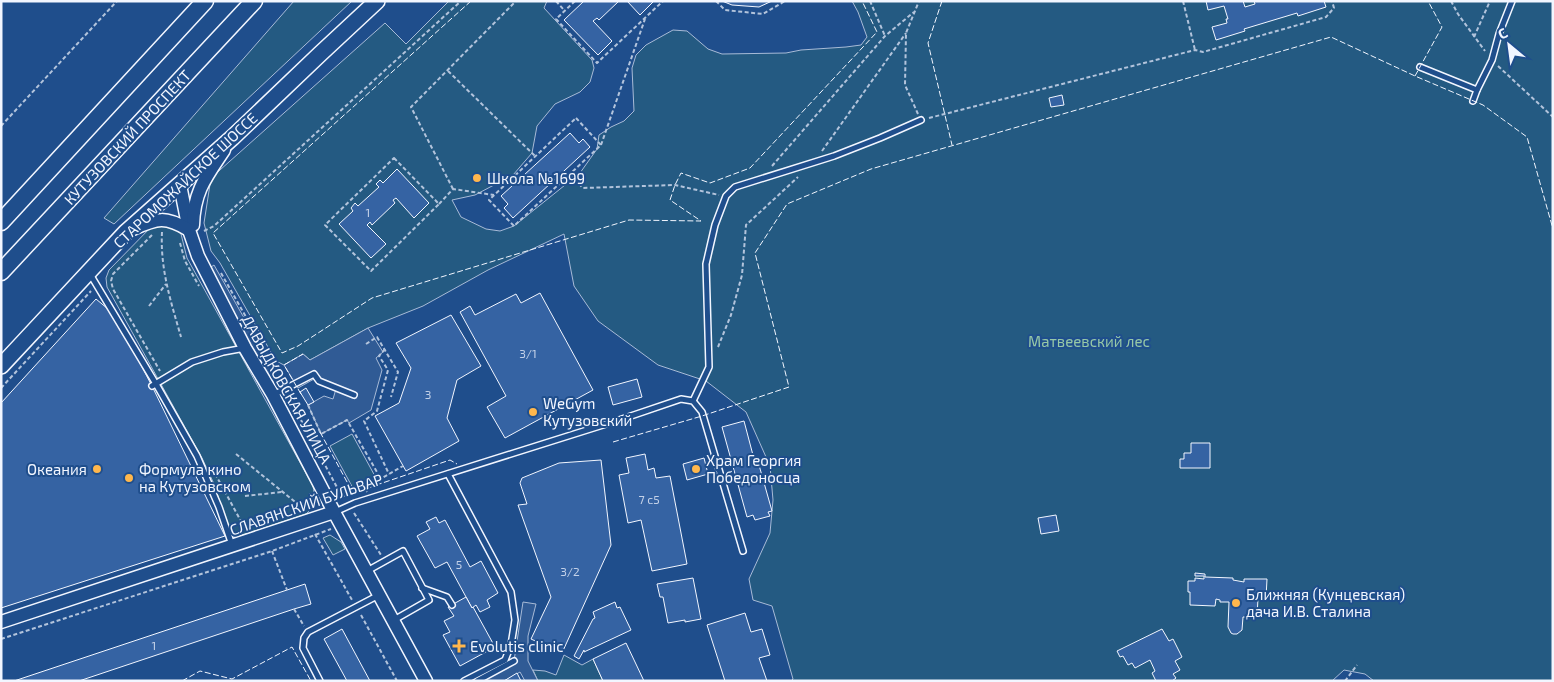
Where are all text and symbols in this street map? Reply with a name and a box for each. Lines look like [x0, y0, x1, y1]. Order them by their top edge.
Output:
north arrow [1484, 20, 1534, 70]
text: С [1495, 24, 1510, 43]
street label: КУТУЗОВСКИЙ ПРОСПЕКТ [60, 66, 194, 208]
street label: СТАРОМОЖАЙСКОЕ ШОССЕ [109, 109, 261, 251]
place label: Школа №1699 [487, 169, 585, 187]
marker: Школа №1699 [471, 172, 483, 184]
house number: 1 [366, 205, 370, 219]
street label: ДАВЫДКОВСКАЯ УЛИЦА [239, 311, 336, 467]
park label: Матвеевский лес [1028, 332, 1150, 350]
house number: 3/1 [519, 346, 537, 360]
house number: 3 [425, 387, 431, 401]
place label: WeGym Кутузовский [543, 394, 632, 430]
marker: WeGym Кутузовский [527, 406, 539, 418]
place label: Храм Георгия Победоносца [706, 451, 802, 486]
place label: Океания [27, 460, 87, 478]
place label: Формула кино на Кутузовском [139, 460, 251, 496]
marker: Океания [91, 463, 103, 475]
marker: Храм Георгия Победоносца [690, 463, 702, 475]
street label: СЛАВЯНСКИЙ БУЛЬВАР [227, 469, 385, 539]
marker: Формула кино на Кутузовском [123, 472, 135, 484]
house number: 7 с5 [638, 492, 660, 506]
house number: 5 [456, 557, 462, 571]
house number: 3/2 [560, 564, 580, 578]
place label: Ближняя (Кунцевская) дача И.В. Сталина [1246, 585, 1405, 620]
marker: Ближняя (Кунцевская) дача И.В. Сталина [1230, 597, 1242, 609]
place label: Evolutis clinic [470, 637, 563, 655]
house number: 1 [152, 638, 156, 652]
marker: Evolutis clinic [452, 639, 466, 653]

